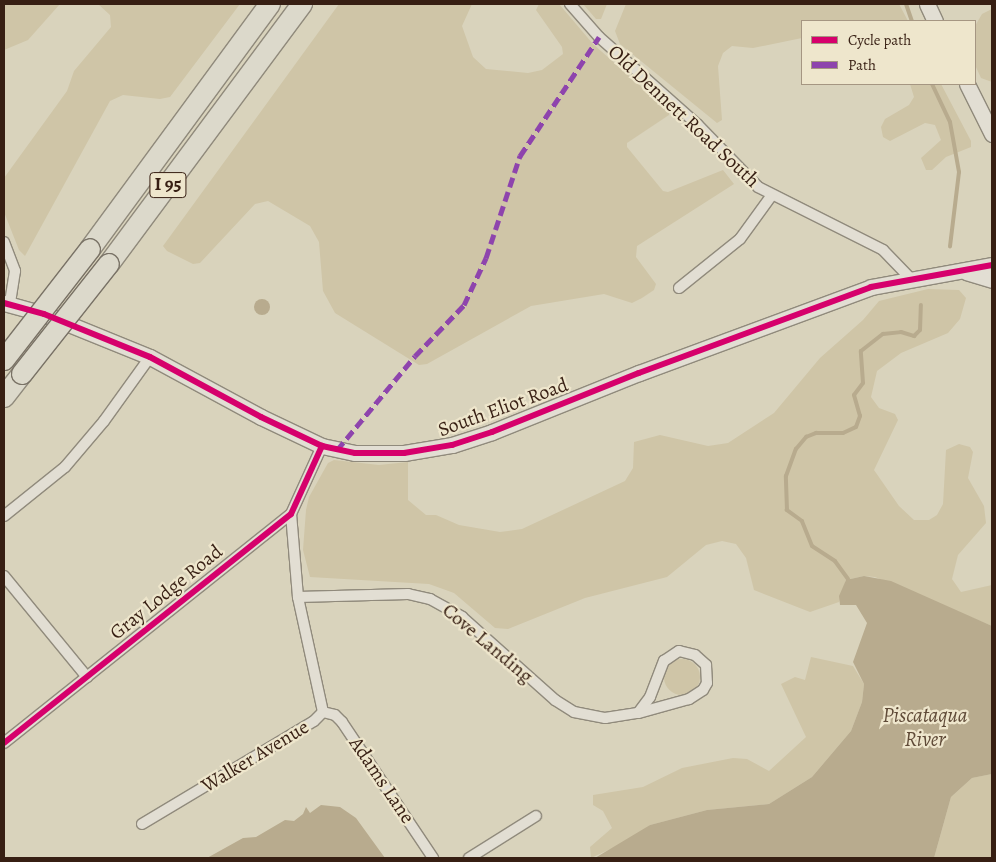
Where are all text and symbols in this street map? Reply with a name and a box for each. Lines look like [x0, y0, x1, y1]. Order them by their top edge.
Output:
legend [801, 20, 976, 85]
text: Cycle path [848, 30, 911, 50]
street label: Old Dennett Road South [603, 40, 765, 192]
text: Path [848, 55, 876, 75]
road number: I 95 [149, 168, 187, 202]
street label: South Eliot Road [435, 372, 571, 442]
street label: Gray Lodge Road [105, 539, 227, 645]
street label: Cove Landing [438, 598, 538, 688]
water label: Piscataqua River [883, 702, 967, 752]
street label: Walker Avenue [197, 715, 313, 797]
street label: Adams Lane [344, 732, 420, 828]

